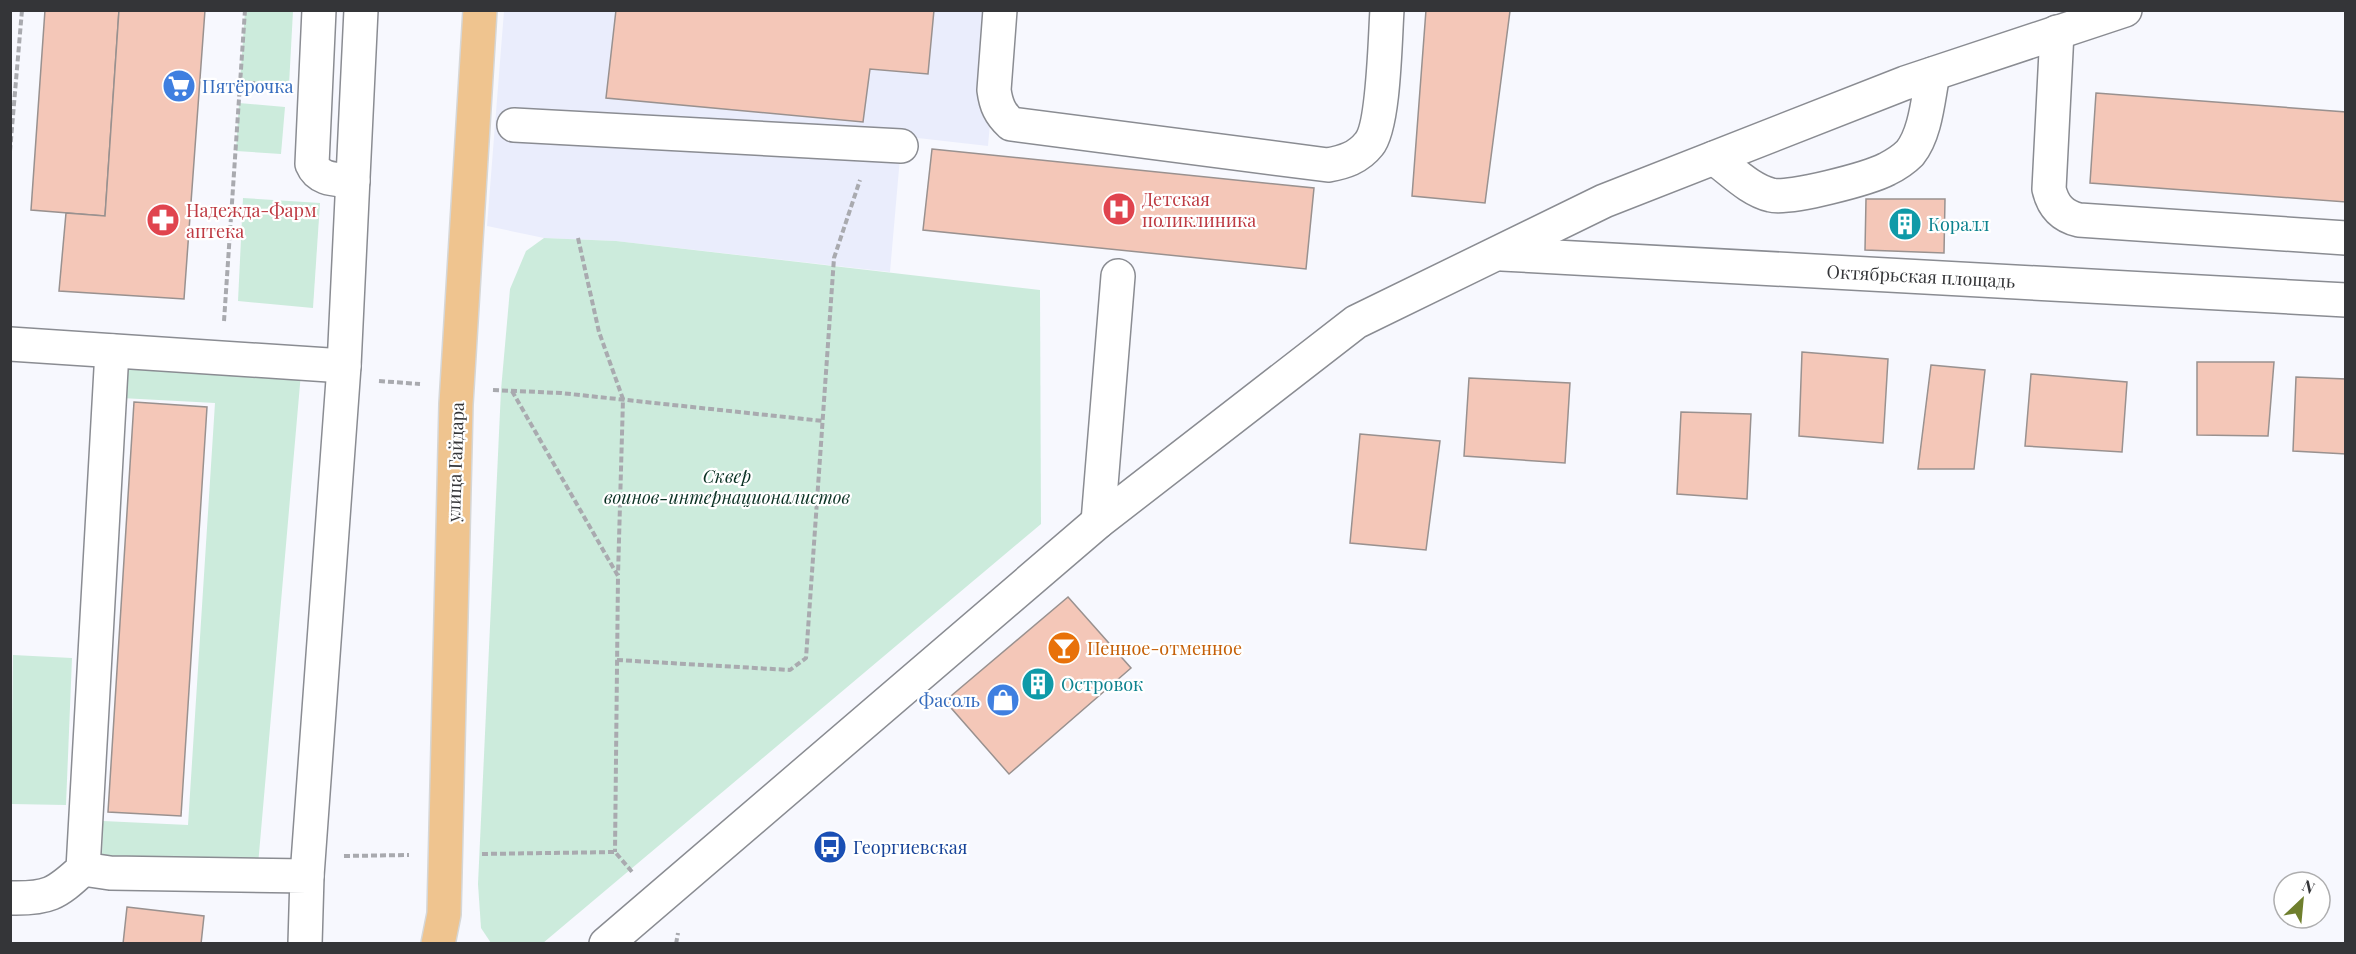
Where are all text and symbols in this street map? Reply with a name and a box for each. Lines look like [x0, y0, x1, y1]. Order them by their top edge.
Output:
supermarket icon: Пятёрочка [161, 68, 197, 104]
place label: Пятёрочка [202, 74, 293, 98]
place label: Детская поликлиника [1142, 187, 1256, 232]
hospital icon: Детская поликлиника [1101, 191, 1137, 227]
place label: Надежда-Фарм аптека [186, 198, 317, 243]
pharmacy icon: Надежда-Фарм аптека [145, 202, 181, 238]
building icon: Коралл [1887, 206, 1923, 242]
place label: Коралл [1928, 212, 1990, 236]
street label: Октябрьская площадь [1826, 259, 2016, 293]
street label: улица Гайдара [441, 401, 469, 523]
park label: Сквер воинов-интернационалистов [604, 464, 851, 509]
bar icon: Пенное-отменное [1046, 630, 1082, 666]
place label: Пенное-отменное [1087, 636, 1242, 660]
building icon: Островок [1020, 666, 1056, 702]
place label: Островок [1061, 672, 1143, 696]
shop icon: Фасоль [985, 682, 1021, 718]
place label: Фасоль [919, 688, 980, 712]
bus stop icon: Георгиевская [812, 829, 848, 865]
place label: Георгиевская [853, 835, 968, 859]
north arrow [2272, 870, 2332, 930]
text: N [2299, 874, 2319, 898]

